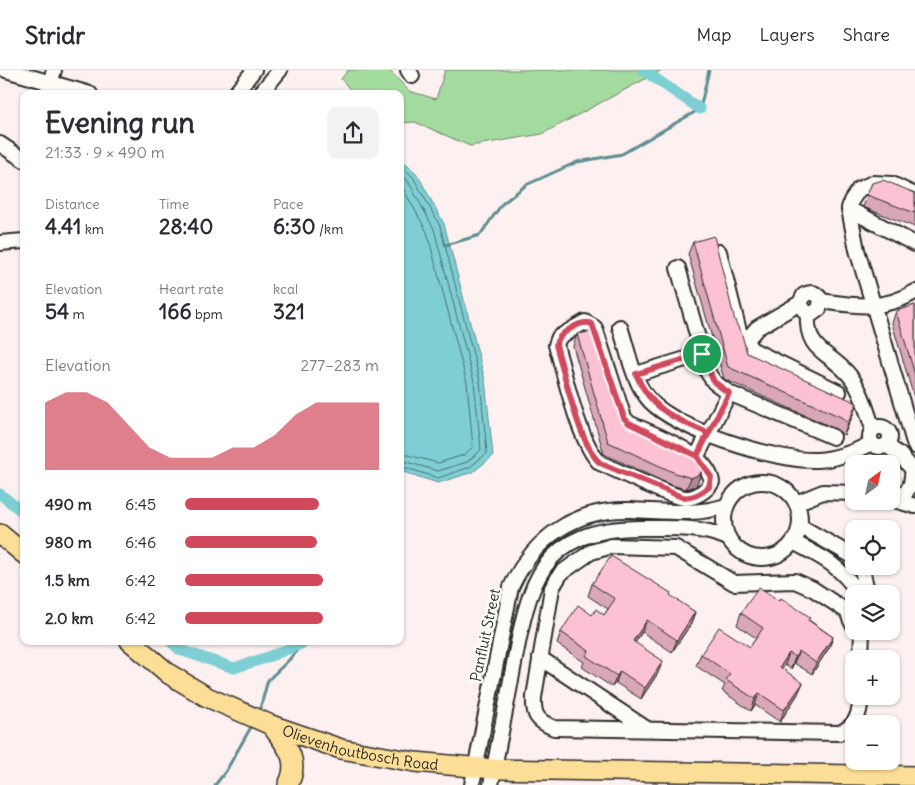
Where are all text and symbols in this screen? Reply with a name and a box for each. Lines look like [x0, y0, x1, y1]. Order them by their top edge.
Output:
text: Stridr [25, 20, 85, 50]
text: Map [696, 23, 731, 46]
text: Layers [759, 23, 815, 46]
text: Share [843, 23, 890, 46]
text: Evening run [45, 105, 195, 141]
button: share [327, 107, 379, 159]
text: 21:33 · 9 × 490 m [45, 142, 165, 162]
text: Distance [45, 195, 100, 213]
text: Time [159, 195, 189, 213]
text: Pace [273, 195, 303, 213]
text: 4.41 [45, 213, 81, 240]
text: 28:40 [159, 213, 213, 240]
text: 6:30 [273, 213, 316, 240]
text: km [81, 220, 104, 238]
text: /km [316, 220, 343, 238]
text: Elevation [45, 280, 102, 298]
text: Heart rate [159, 280, 224, 298]
text: kcal [273, 280, 298, 298]
text: 54 [45, 298, 69, 325]
text: 166 [159, 298, 192, 325]
text: 321 [273, 298, 305, 325]
text: m [69, 305, 85, 323]
text: bpm [192, 305, 223, 323]
pin [681, 333, 723, 375]
icon: arrive [688, 340, 716, 368]
text: Elevation [45, 355, 111, 375]
text: 277–283 m [301, 355, 379, 375]
north arrow [845, 455, 900, 510]
map controls [845, 455, 900, 770]
text: 490 m [45, 494, 92, 514]
text: 6:45 [125, 494, 156, 514]
button: locate [845, 520, 900, 575]
text: 980 m [45, 532, 92, 552]
text: 6:46 [125, 532, 156, 552]
text: 1.5 km [45, 570, 90, 590]
text: 6:42 [125, 570, 156, 590]
button: layers [845, 585, 900, 640]
street label: Panfluit Street [466, 587, 504, 683]
text: 2.0 km [45, 608, 94, 628]
text: 6:42 [125, 608, 156, 628]
button: + [845, 650, 900, 705]
button: − [845, 715, 900, 770]
street label: Olievenhoutbosch Road [280, 720, 439, 774]

